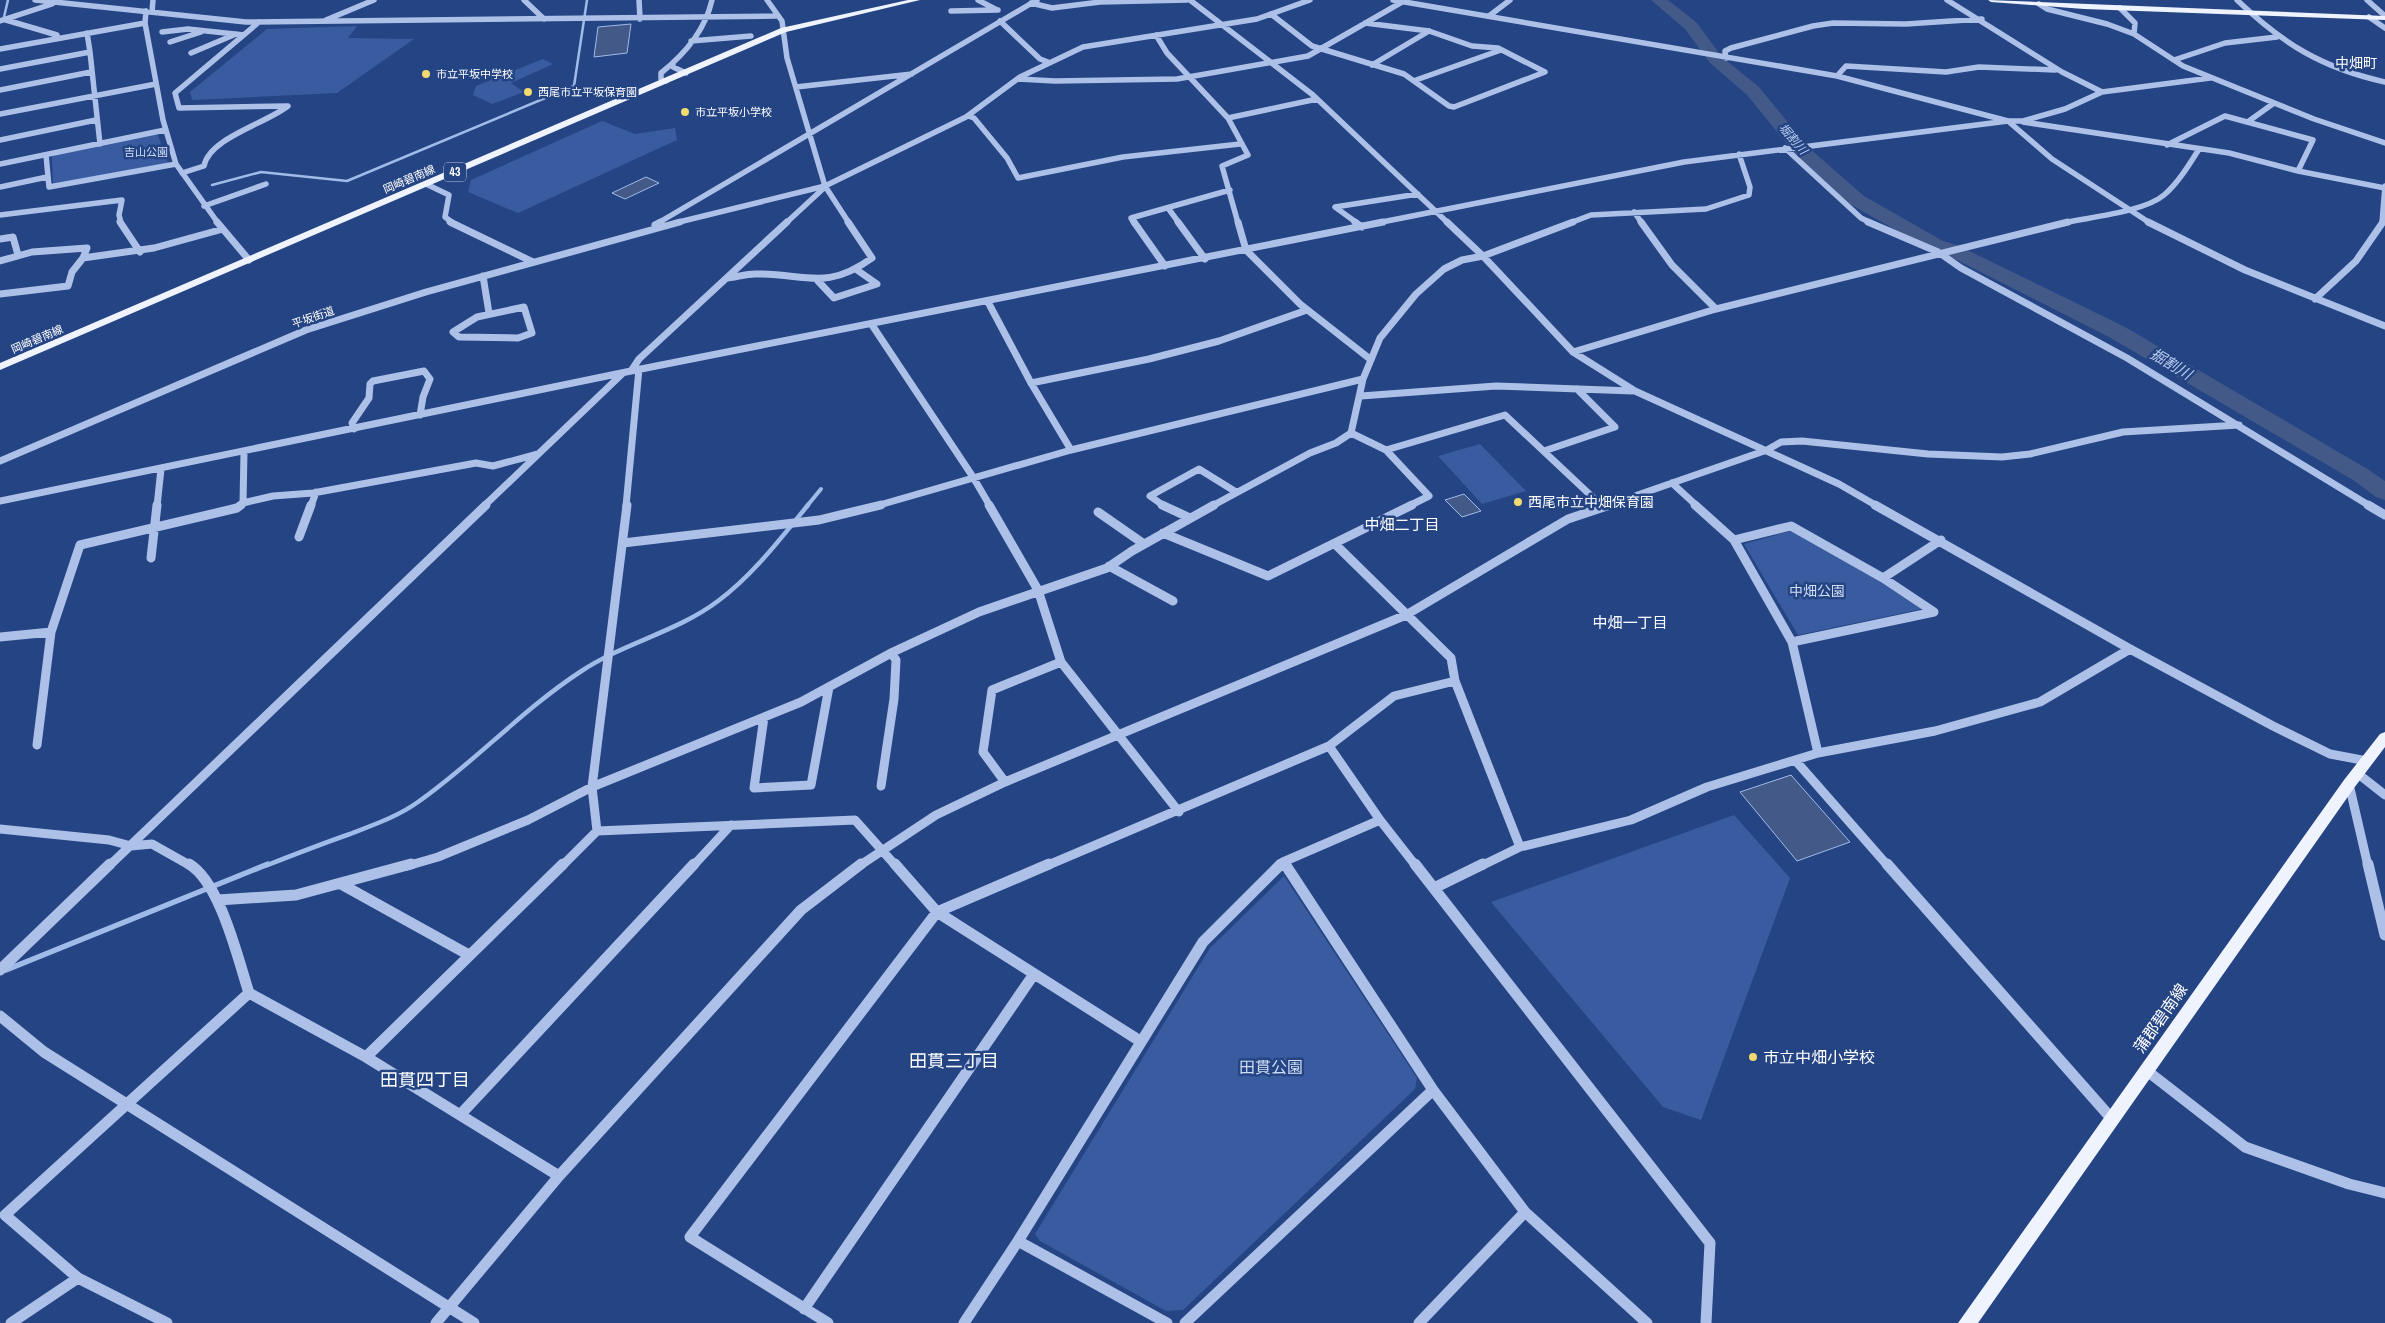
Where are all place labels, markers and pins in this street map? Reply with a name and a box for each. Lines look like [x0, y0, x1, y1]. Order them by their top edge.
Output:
place label: 市立平坂中学校 [436, 67, 513, 81]
marker: 市立平坂中学校 [420, 68, 432, 80]
place label: 西尾市立平坂保育園 [538, 85, 637, 99]
marker: 西尾市立平坂保育園 [522, 86, 534, 98]
place label: 市立平坂小学校 [695, 105, 772, 119]
marker: 市立平坂小学校 [679, 106, 691, 118]
place label: 西尾市立中畑保育園 [1528, 493, 1654, 511]
marker: 西尾市立中畑保育園 [1512, 496, 1524, 508]
place label: 市立中畑小学校 [1763, 1046, 1875, 1068]
marker: 市立中畑小学校 [1747, 1051, 1759, 1063]

